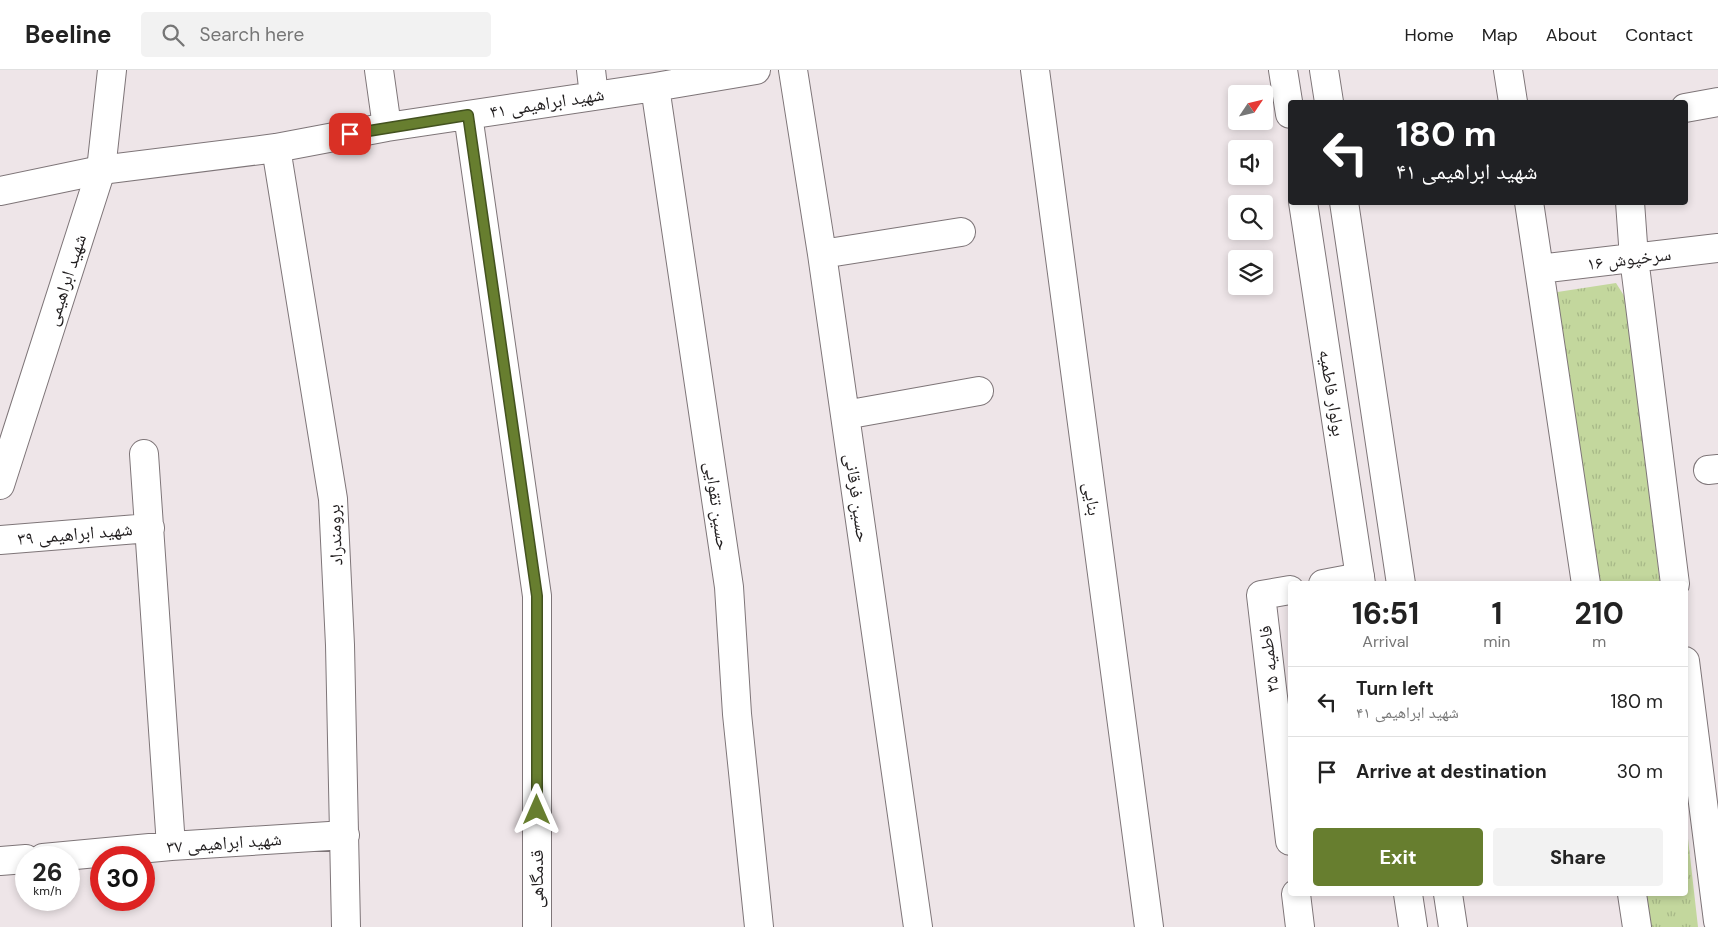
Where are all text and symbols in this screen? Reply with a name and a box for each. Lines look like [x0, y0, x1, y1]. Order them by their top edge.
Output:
search box [141, 12, 491, 57]
text: Beeline [25, 19, 111, 50]
icon: search [159, 21, 187, 49]
text: Search here [199, 22, 304, 47]
text: Home [1404, 23, 1454, 47]
text: Map [1482, 23, 1518, 47]
text: About [1546, 23, 1597, 47]
text: Contact [1625, 23, 1693, 47]
street label: شهید ابراهیمی ۴۱ [488, 82, 606, 124]
north arrow [1228, 85, 1272, 130]
map controls [1228, 85, 1273, 295]
text: 180 m [1396, 111, 1497, 157]
pin [329, 113, 371, 155]
icon: arrive [336, 120, 364, 148]
icon: left [1313, 120, 1378, 185]
button: sound [1228, 140, 1273, 185]
text: شهید ابراهیمی ۴۱ [1396, 157, 1537, 186]
button: search [1228, 195, 1273, 240]
street label: شهید ابراهیمی [40, 231, 92, 329]
street label: سرخپوش ۱۶ [1586, 242, 1672, 276]
button: layers [1228, 250, 1273, 295]
street label: بولوار فاطمیه [1313, 348, 1351, 438]
street label: حسین فرقانی [839, 452, 875, 544]
street label: حسین تقوایی [699, 460, 735, 552]
street label: بنایی [1078, 481, 1106, 517]
street label: برومندراد [321, 504, 349, 566]
street label: شهید ابراهیمی ۳۹ [16, 517, 134, 551]
text: 16:51 [1352, 594, 1419, 633]
text: 1 [1491, 594, 1502, 633]
text: 210 [1575, 594, 1624, 633]
street label: فاطمیه ۳۵ [1253, 624, 1285, 694]
text: Arrival [1362, 631, 1409, 652]
text: min [1483, 631, 1511, 652]
text: m [1592, 631, 1606, 652]
text: Turn left [1356, 676, 1434, 701]
icon: left [1313, 688, 1341, 716]
text: 180 m [1611, 689, 1663, 714]
text: شهید ابراهیمی ۴۱ [1356, 702, 1459, 723]
icon: arrive [1313, 758, 1341, 786]
text: Arrive at destination [1356, 759, 1547, 784]
text: 30 m [1617, 759, 1663, 784]
position arrow [510, 783, 562, 835]
street label: شهید ابراهیمی ۳۷ [165, 827, 283, 859]
button: Exit [1313, 828, 1483, 886]
button: Share [1493, 828, 1663, 886]
speed limit sign: 30 [90, 846, 155, 911]
street label: قدمگاهی [525, 850, 549, 908]
text: 26 [32, 856, 63, 889]
text: km/h [33, 883, 62, 899]

